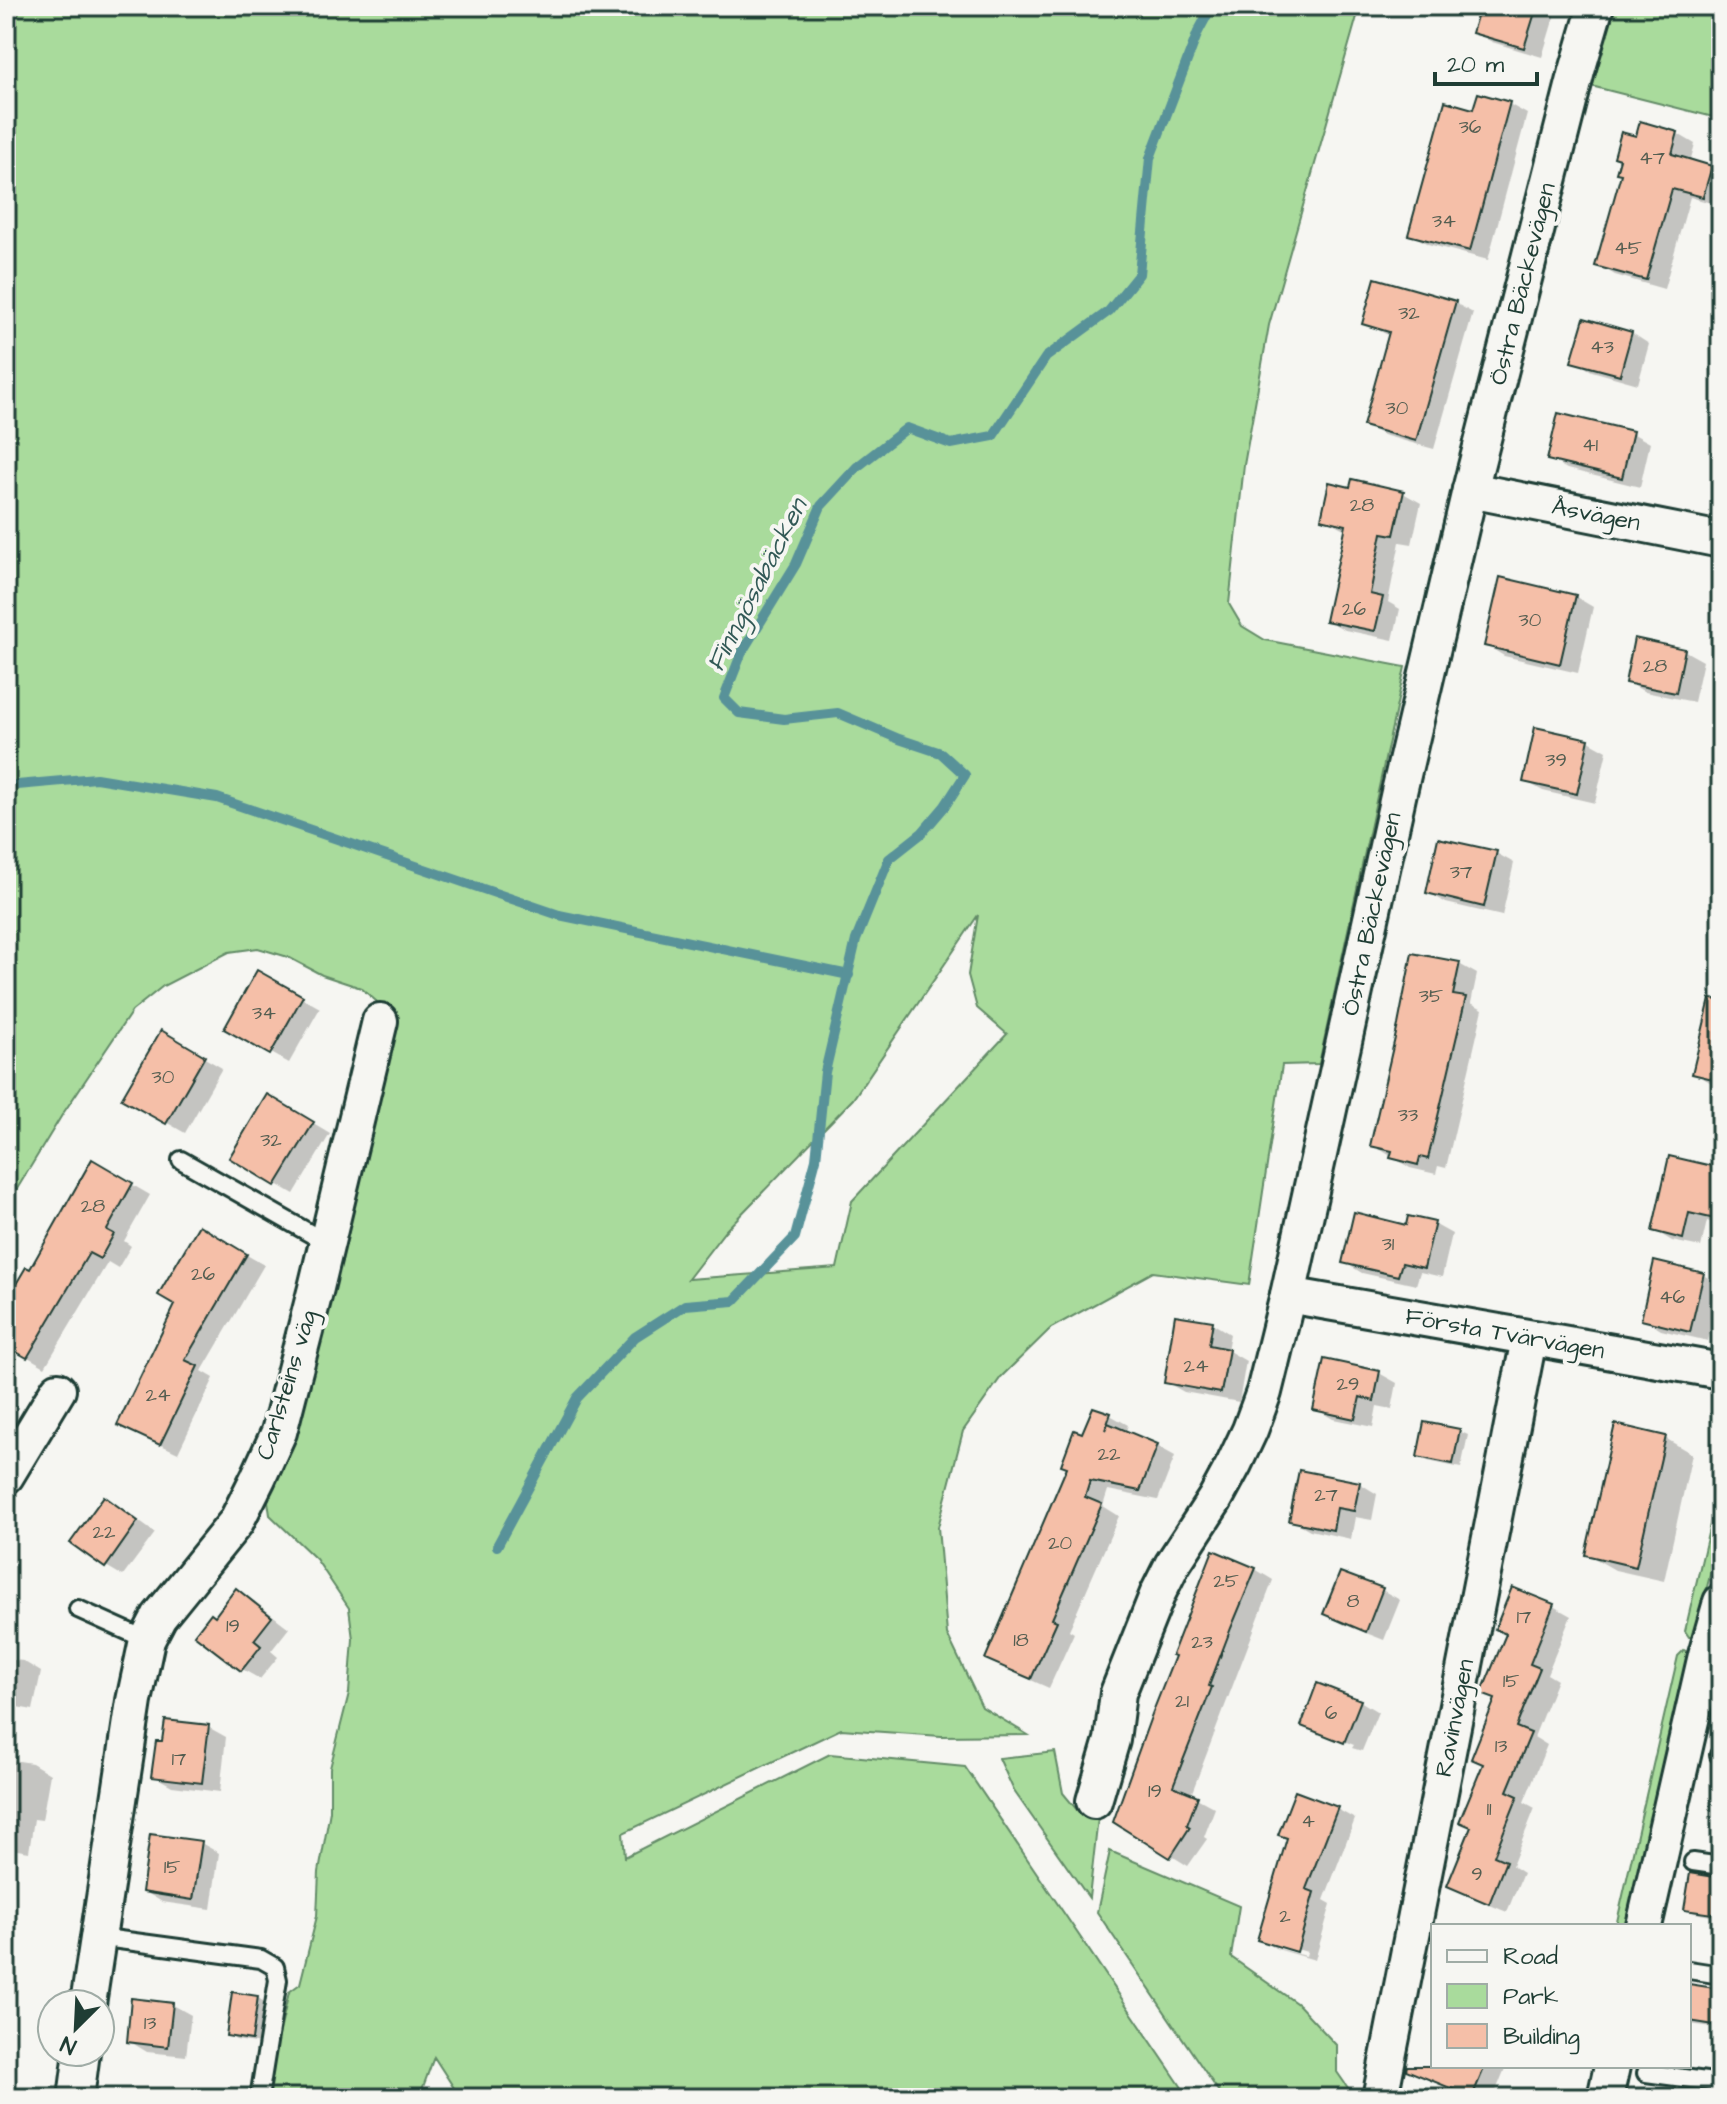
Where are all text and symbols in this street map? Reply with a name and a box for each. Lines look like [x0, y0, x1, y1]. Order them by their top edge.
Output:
scale bar [1435, 36, 1537, 86]
text: 20 m [1447, 48, 1504, 82]
house number: 36 [1459, 113, 1482, 141]
house number: 47 [1639, 144, 1665, 172]
street label: Östra Bäckevägen [1481, 179, 1566, 389]
house number: 34 [1432, 207, 1456, 235]
house number: 45 [1614, 234, 1642, 262]
house number: 32 [1398, 299, 1420, 327]
house number: 43 [1590, 333, 1614, 361]
house number: 30 [1386, 394, 1409, 422]
house number: 41 [1582, 431, 1599, 459]
street label: Åsvägen [1549, 490, 1643, 541]
water label: Finngösabäcken [698, 491, 818, 678]
house number: 28 [1350, 491, 1374, 519]
house number: 26 [1342, 595, 1366, 623]
house number: 30 [1519, 606, 1542, 634]
house number: 28 [1643, 652, 1667, 680]
house number: 39 [1545, 746, 1567, 774]
street label: Östra Bäckevägen [1334, 809, 1411, 1019]
house number: 37 [1450, 858, 1472, 886]
house number: 35 [1419, 982, 1443, 1010]
house number: 34 [252, 999, 276, 1027]
house number: 30 [152, 1063, 175, 1091]
house number: 33 [1398, 1101, 1418, 1129]
house number: 32 [260, 1126, 282, 1154]
house number: 28 [81, 1192, 105, 1220]
house number: 31 [1382, 1230, 1395, 1258]
house number: 26 [191, 1260, 215, 1288]
house number: 46 [1659, 1283, 1686, 1311]
street label: Första Tvärvägen [1403, 1300, 1607, 1369]
street label: Carlsteins väg [248, 1306, 327, 1465]
house number: 24 [1183, 1352, 1209, 1380]
house number: 29 [1337, 1370, 1359, 1398]
house number: 24 [145, 1381, 171, 1409]
house number: 22 [1098, 1440, 1121, 1468]
house number: 27 [1314, 1481, 1338, 1509]
house number: 22 [93, 1518, 116, 1546]
house number: 20 [1048, 1529, 1072, 1557]
house number: 25 [1213, 1567, 1239, 1595]
house number: 8 [1347, 1587, 1360, 1615]
house number: 17 [1517, 1603, 1531, 1631]
house number: 19 [226, 1612, 240, 1640]
house number: 18 [1013, 1626, 1029, 1654]
house number: 23 [1191, 1628, 1213, 1656]
street label: Ravinvägen [1427, 1656, 1484, 1780]
house number: 15 [1503, 1667, 1519, 1695]
house number: 21 [1175, 1687, 1189, 1715]
house number: 6 [1325, 1699, 1338, 1727]
house number: 13 [1495, 1732, 1507, 1760]
house number: 17 [172, 1745, 186, 1773]
house number: 19 [1148, 1777, 1162, 1805]
house number: 11 [1486, 1795, 1492, 1823]
house number: 4 [1301, 1807, 1315, 1835]
house number: 15 [164, 1853, 180, 1881]
house number: 9 [1471, 1860, 1483, 1888]
house number: 2 [1279, 1902, 1291, 1930]
legend [1431, 1924, 1691, 2068]
text: Road [1503, 1940, 1558, 1974]
text: Park [1503, 1980, 1559, 2014]
north arrow [36, 1988, 116, 2068]
house number: 13 [144, 2009, 156, 2037]
text: Building [1503, 2020, 1580, 2055]
text: N [56, 2028, 81, 2062]

